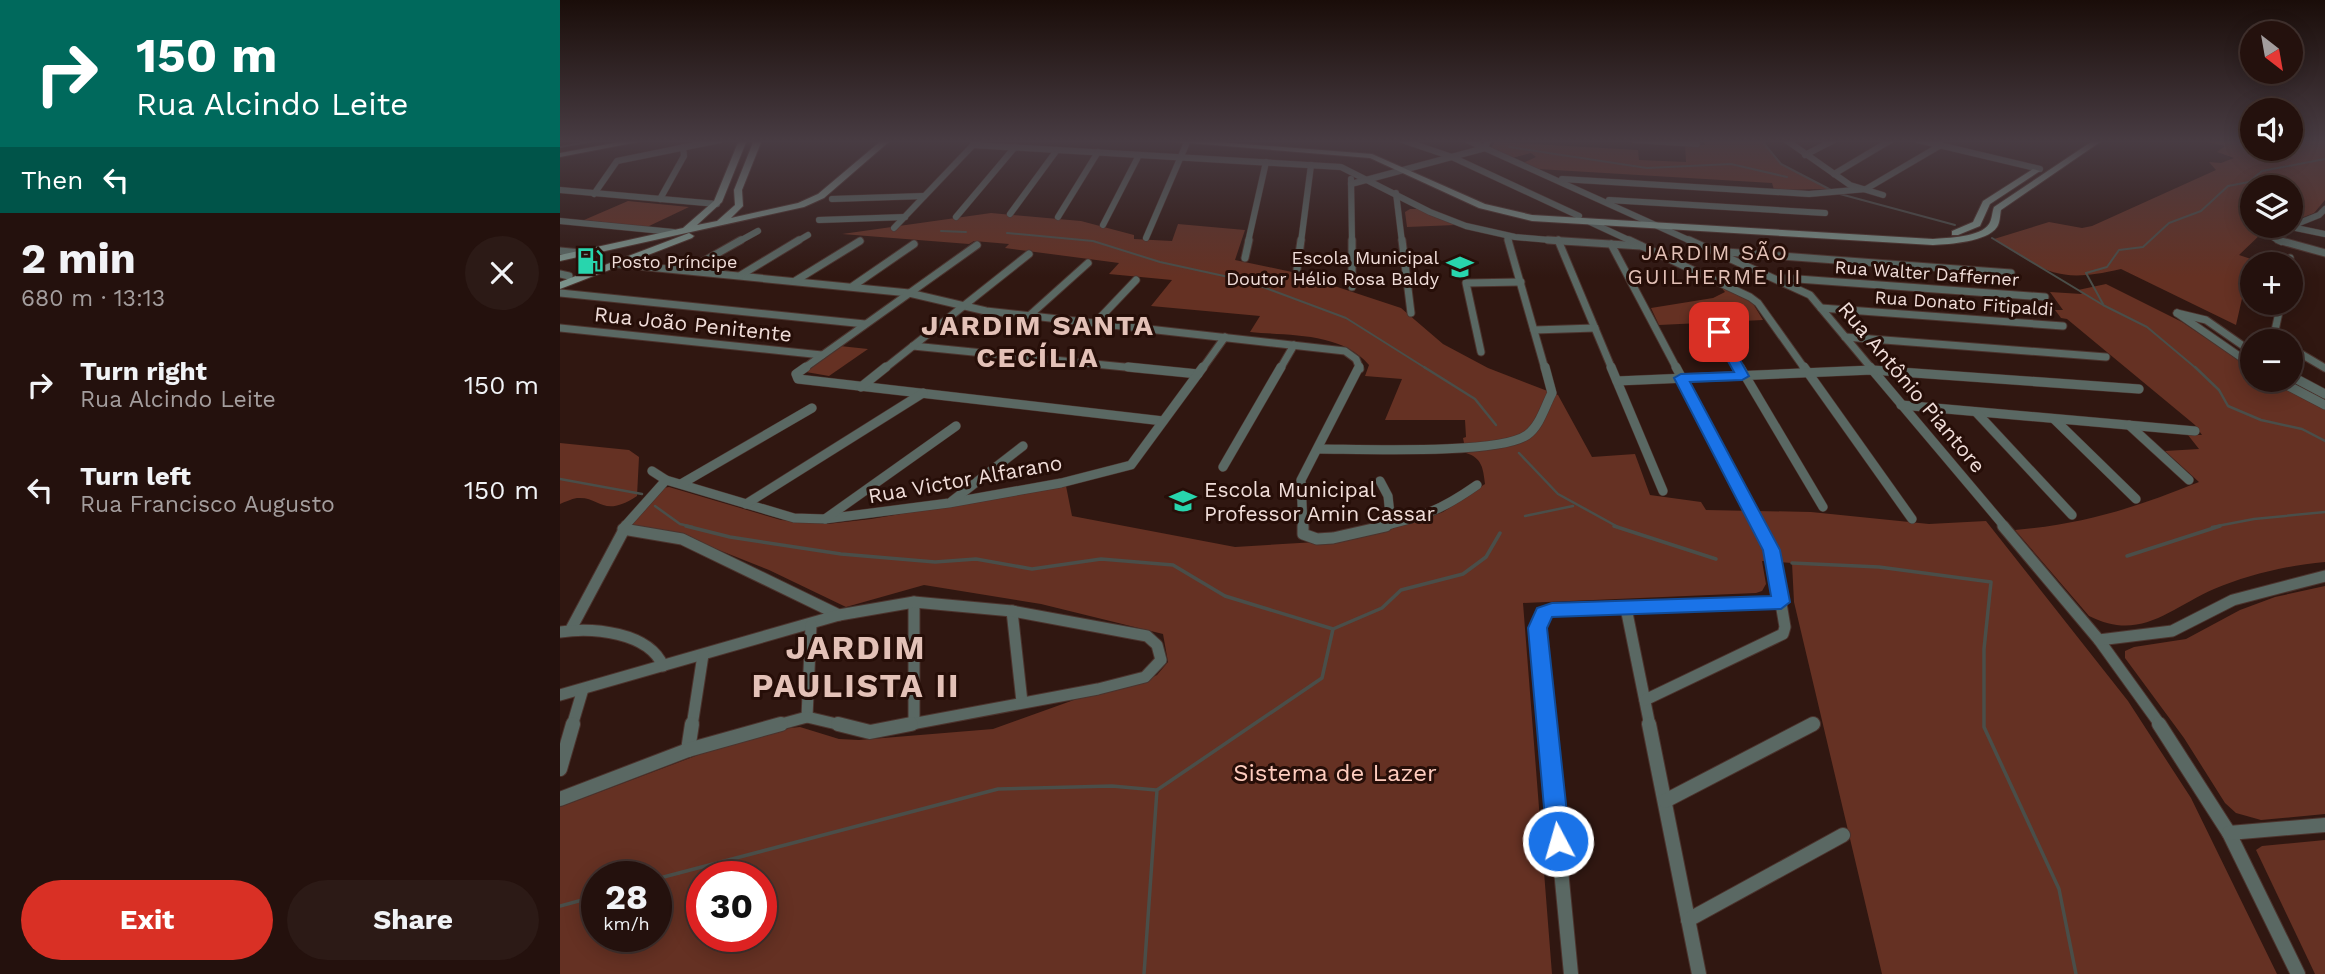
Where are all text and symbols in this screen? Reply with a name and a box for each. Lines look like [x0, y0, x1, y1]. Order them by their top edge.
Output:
north arrow [2240, 21, 2303, 84]
map controls [2240, 21, 2303, 392]
text: 150 m [136, 26, 277, 84]
icon: right [21, 28, 112, 119]
text: Rua Alcindo Leite [136, 85, 409, 123]
button: sound [2240, 98, 2303, 161]
icon: left [97, 161, 135, 199]
text: Then [21, 165, 83, 195]
button: layers [2240, 175, 2303, 238]
text: 2 min [21, 234, 136, 283]
button: close [465, 236, 539, 310]
district label: JARDIM SÃO GUILHERME III [1628, 240, 1802, 289]
fuel station icon: Posto Príncipe [575, 246, 605, 276]
place label: Escola Municipal Doutor Hélio Rosa Baldy [1226, 247, 1440, 289]
place label: Posto Príncipe [611, 251, 737, 272]
school or university icon: Escola Municipal Doutor Hélio Rosa Baldy [1445, 252, 1475, 282]
button: + [2240, 252, 2303, 315]
street label: Rua Walter Dafferner [1834, 256, 2020, 290]
text: 680 m · 13:13 [21, 285, 165, 312]
street label: Rua Donato Fitipaldi [1874, 286, 2054, 320]
street label: Rua Antônio Piantore [1833, 296, 1991, 478]
street label: Rua João Penitente [593, 301, 793, 347]
pin [1689, 302, 1749, 362]
district label: JARDIM SANTA CECÍLIA [921, 309, 1155, 374]
icon: arrive [1700, 313, 1738, 351]
button: − [2240, 329, 2303, 392]
text: Turn right [80, 356, 207, 386]
icon: right [21, 366, 59, 404]
text: 150 m [464, 370, 539, 400]
text: Rua Alcindo Leite [80, 386, 276, 413]
street label: Rua Victor Alfarano [866, 450, 1064, 508]
text: Turn left [80, 461, 191, 491]
icon: left [21, 471, 59, 509]
text: 150 m [464, 475, 539, 505]
place label: Escola Municipal Professor Amin Cassar [1204, 477, 1436, 526]
school or university icon: Escola Municipal Professor Amin Cassar [1168, 486, 1198, 516]
text: Rua Francisco Augusto [80, 491, 335, 518]
district label: JARDIM PAULISTA II [752, 628, 960, 705]
park label: Sistema de Lazer [1233, 759, 1437, 787]
position arrow [1521, 804, 1595, 878]
speed limit sign: 30 [686, 861, 777, 952]
text: 28 [605, 876, 648, 918]
button: Exit [21, 880, 273, 960]
button: Share [287, 880, 539, 960]
text: km/h [603, 913, 650, 934]

